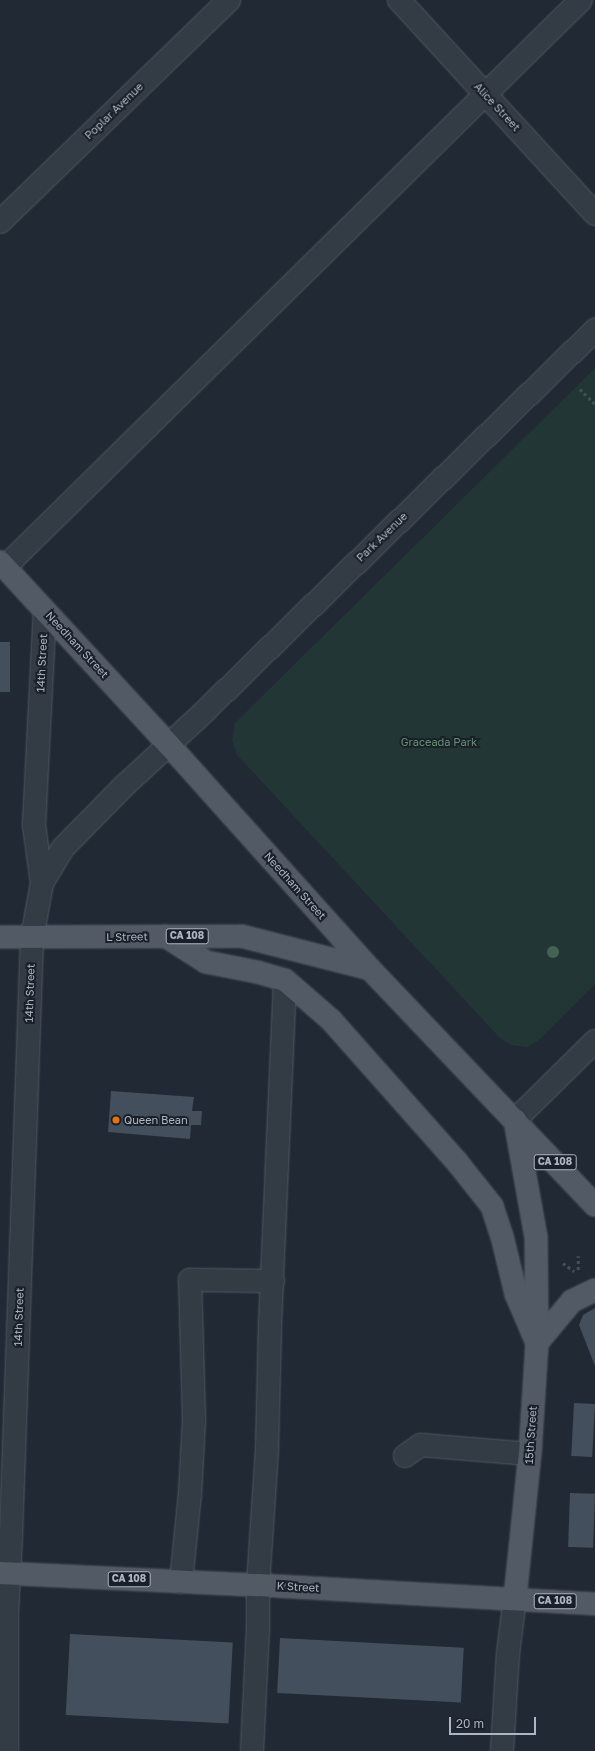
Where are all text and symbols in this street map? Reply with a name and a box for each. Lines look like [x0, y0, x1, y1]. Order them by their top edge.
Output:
street label: Poplar Avenue [82, 80, 146, 142]
street label: Alice Street [471, 80, 523, 134]
street label: Park Avenue [354, 510, 410, 564]
street label: Needham Street [43, 609, 111, 681]
street label: 14th Street [34, 633, 50, 693]
park label: Graceada Park [401, 735, 477, 749]
street label: Needham Street [261, 850, 329, 922]
road number: CA 108 [165, 928, 209, 944]
street label: L Street [106, 930, 148, 944]
street label: 14th Street [22, 964, 38, 1022]
place label: Queen Bean [124, 1113, 188, 1127]
marker: Queen Bean [111, 1115, 121, 1125]
road number: CA 108 [533, 1154, 577, 1170]
street label: 14th Street [11, 1288, 27, 1346]
street label: 15th Street [522, 1406, 540, 1464]
road number: CA 108 [107, 1571, 151, 1587]
street label: K Street [276, 1579, 320, 1595]
road number: CA 108 [533, 1593, 577, 1609]
scale bar [451, 1709, 538, 1735]
text: 20 m [456, 1716, 484, 1731]

